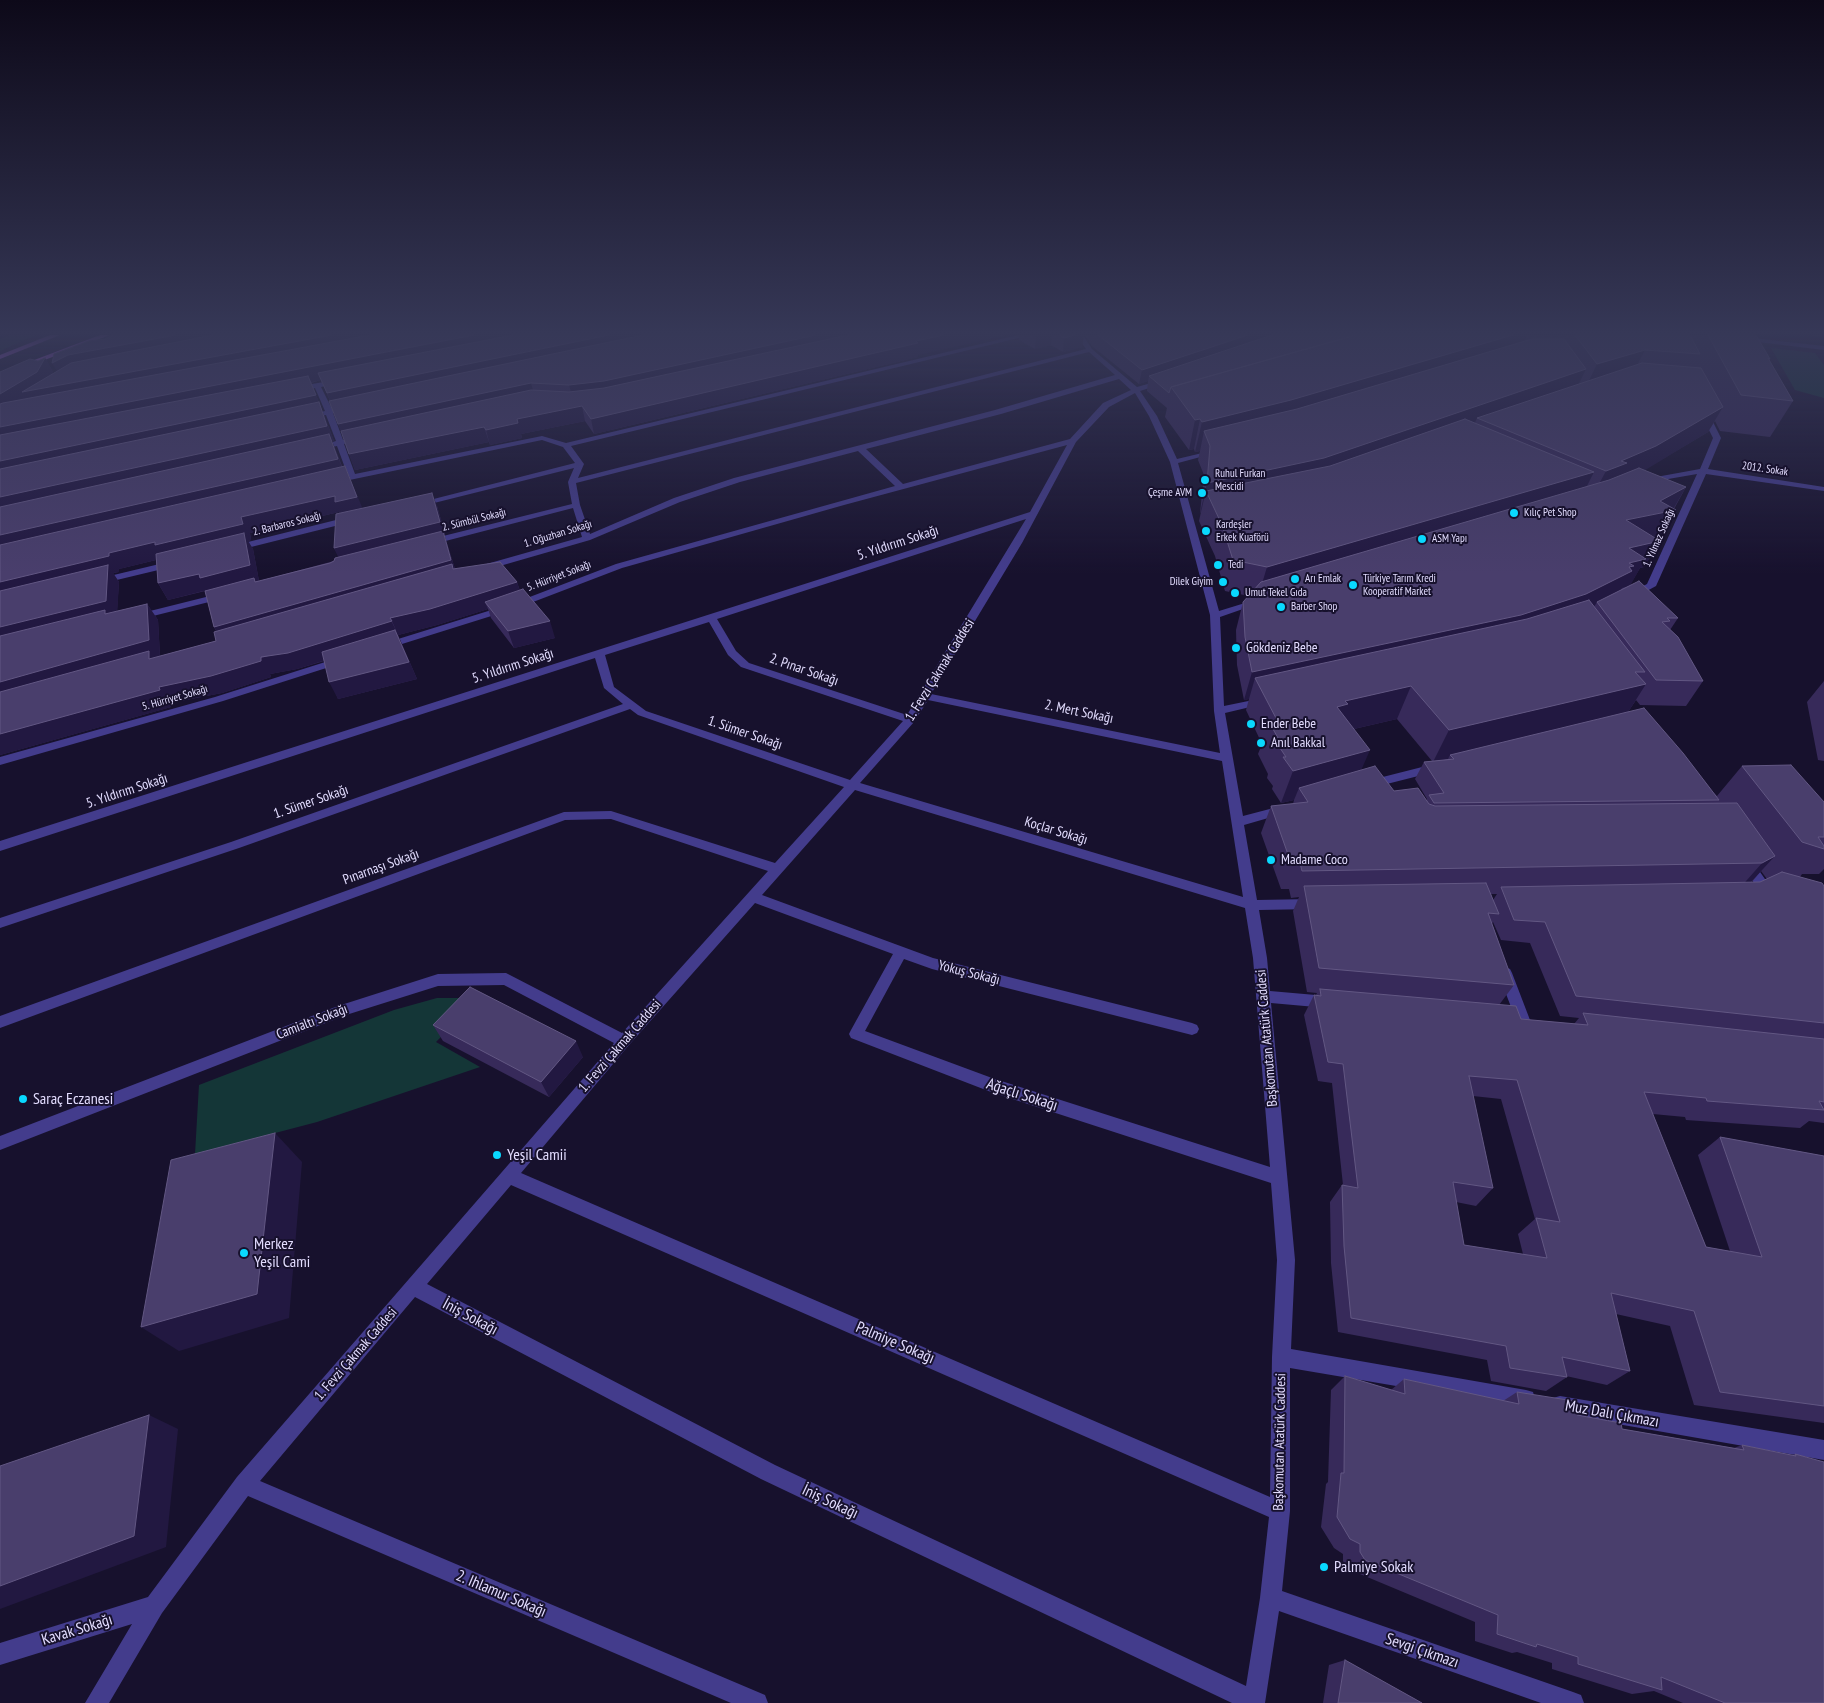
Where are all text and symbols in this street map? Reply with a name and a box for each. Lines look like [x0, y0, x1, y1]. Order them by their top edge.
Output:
street label: 2012. Sokak [1741, 459, 1789, 479]
place label: Ruhul Furkan Mescidi [1215, 467, 1265, 493]
marker: Ruhul Furkan Mescidi [1199, 474, 1211, 486]
place label: Çeşme AVM [1148, 486, 1192, 500]
marker: Çeşme AVM [1196, 487, 1208, 499]
street label: 2. Sümbül Sokağı [441, 506, 507, 534]
place label: Kılıç Pet Shop [1524, 506, 1577, 520]
marker: Kılıç Pet Shop [1508, 507, 1520, 519]
street label: 1. Yılmaz Sokağı [1640, 507, 1678, 569]
street label: 2. Barbaros Sokağı [251, 509, 323, 539]
street label: 1. Oğuzhan Sokağı [522, 517, 594, 551]
place label: Kardeşler Erkek Kuaförü [1216, 518, 1269, 544]
street label: 5. Yıldırım Sokağı [855, 522, 941, 564]
marker: Kardeşler Erkek Kuaförü [1200, 525, 1212, 537]
place label: ASM Yapı [1432, 532, 1467, 546]
marker: ASM Yapı [1416, 533, 1428, 545]
street label: 5. Hürriyet Sokağı [525, 558, 593, 594]
place label: Tedi [1228, 558, 1243, 572]
marker: Tedi [1212, 559, 1224, 571]
place label: Arı Emlak [1305, 572, 1341, 586]
place label: Türkiye Tarım Kredi Kooperatif Market [1363, 572, 1436, 598]
marker: Arı Emlak [1289, 573, 1301, 585]
place label: Dilek Giyim [1170, 575, 1213, 589]
marker: Dilek Giyim [1217, 576, 1229, 588]
marker: Türkiye Tarım Kredi Kooperatif Market [1347, 579, 1359, 591]
place label: Umut Tekel Gıda [1245, 586, 1307, 600]
marker: Umut Tekel Gıda [1229, 587, 1241, 599]
place label: Barber Shop [1291, 600, 1337, 614]
marker: Barber Shop [1275, 601, 1287, 613]
street label: 1. Fevzi Çakmak Caddesi [902, 616, 978, 724]
place label: Gökdeniz Bebe [1246, 640, 1318, 656]
marker: Gökdeniz Bebe [1230, 642, 1242, 654]
street label: 5. Yıldırım Sokağı [470, 645, 556, 687]
street label: 2. Pınar Sokağı [767, 650, 841, 690]
street label: 5. Hürriyet Sokağı [141, 682, 209, 714]
street label: 2. Mert Sokağı [1043, 697, 1115, 727]
street label: 1. Sümer Sokağı [706, 712, 784, 754]
place label: Ender Bebe [1261, 716, 1316, 732]
marker: Ender Bebe [1245, 718, 1257, 730]
place label: Anıl Bakkal [1271, 735, 1325, 751]
marker: Anıl Bakkal [1255, 737, 1267, 749]
street label: 5. Yıldırım Sokağı [84, 770, 170, 812]
street label: 1. Sümer Sokağı [272, 781, 350, 823]
street label: Koçlar Sokağı [1022, 813, 1090, 849]
street label: Pınarnaşı Sokağı [341, 845, 421, 889]
place label: Madame Coco [1281, 852, 1348, 868]
marker: Madame Coco [1265, 854, 1277, 866]
street label: Yokuş Sokağı [937, 957, 1001, 989]
street label: Başkomutan Atatürk Caddesi [1253, 969, 1281, 1107]
street label: 1. Fevzi Çakmak Caddesi [575, 996, 665, 1096]
street label: Camialtı Sokağı [274, 1001, 350, 1043]
street label: Ağaçlı Sokağı [984, 1074, 1060, 1116]
place label: Saraç Eczanesi [33, 1089, 113, 1109]
marker: Saraç Eczanesi [17, 1093, 29, 1105]
place label: Yeşil Camii [507, 1145, 567, 1165]
marker: Yeşil Camii [491, 1149, 503, 1161]
place label: Merkez Yeşil Cami [254, 1234, 310, 1272]
marker: Merkez Yeşil Cami [238, 1247, 250, 1259]
street label: İniş Sokağı [439, 1294, 501, 1340]
street label: 1. Fevzi Çakmak Caddesi [311, 1304, 401, 1404]
street label: Palmiye Sokağı [853, 1318, 937, 1368]
street label: Başkomutan Atatürk Caddesi [1270, 1373, 1290, 1511]
street label: Muz Dalı Çıkmazı [1564, 1396, 1660, 1432]
street label: İniş Sokağı [799, 1481, 861, 1523]
place label: Palmiye Sokak [1334, 1557, 1413, 1577]
marker: Palmiye Sokak [1318, 1561, 1330, 1573]
street label: 2. Ihlamur Sokağı [453, 1566, 549, 1622]
street label: Kavak Sokağı [39, 1610, 115, 1650]
street label: Sevgi Çıkmazı [1383, 1630, 1461, 1672]

